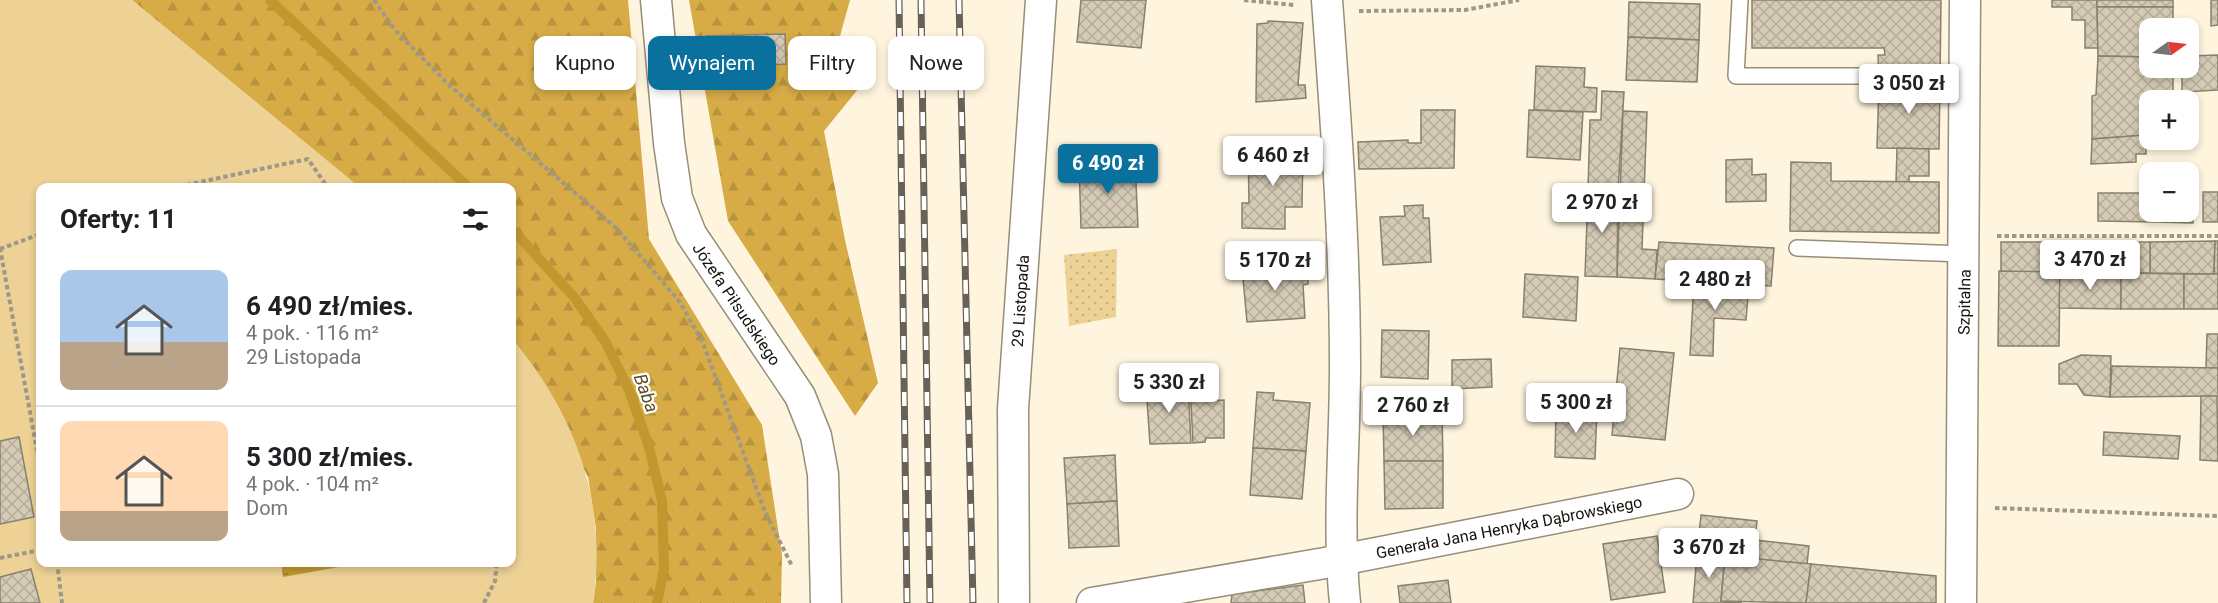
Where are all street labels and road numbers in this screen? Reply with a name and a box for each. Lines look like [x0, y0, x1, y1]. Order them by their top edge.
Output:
street label: Józefa Piłsudskiego [689, 239, 785, 369]
street label: 29 Listopada [1008, 254, 1033, 348]
street label: Szpitalna [1954, 269, 1975, 335]
street label: Generała Jana Henryka Dąbrowskiego [1374, 492, 1644, 563]

